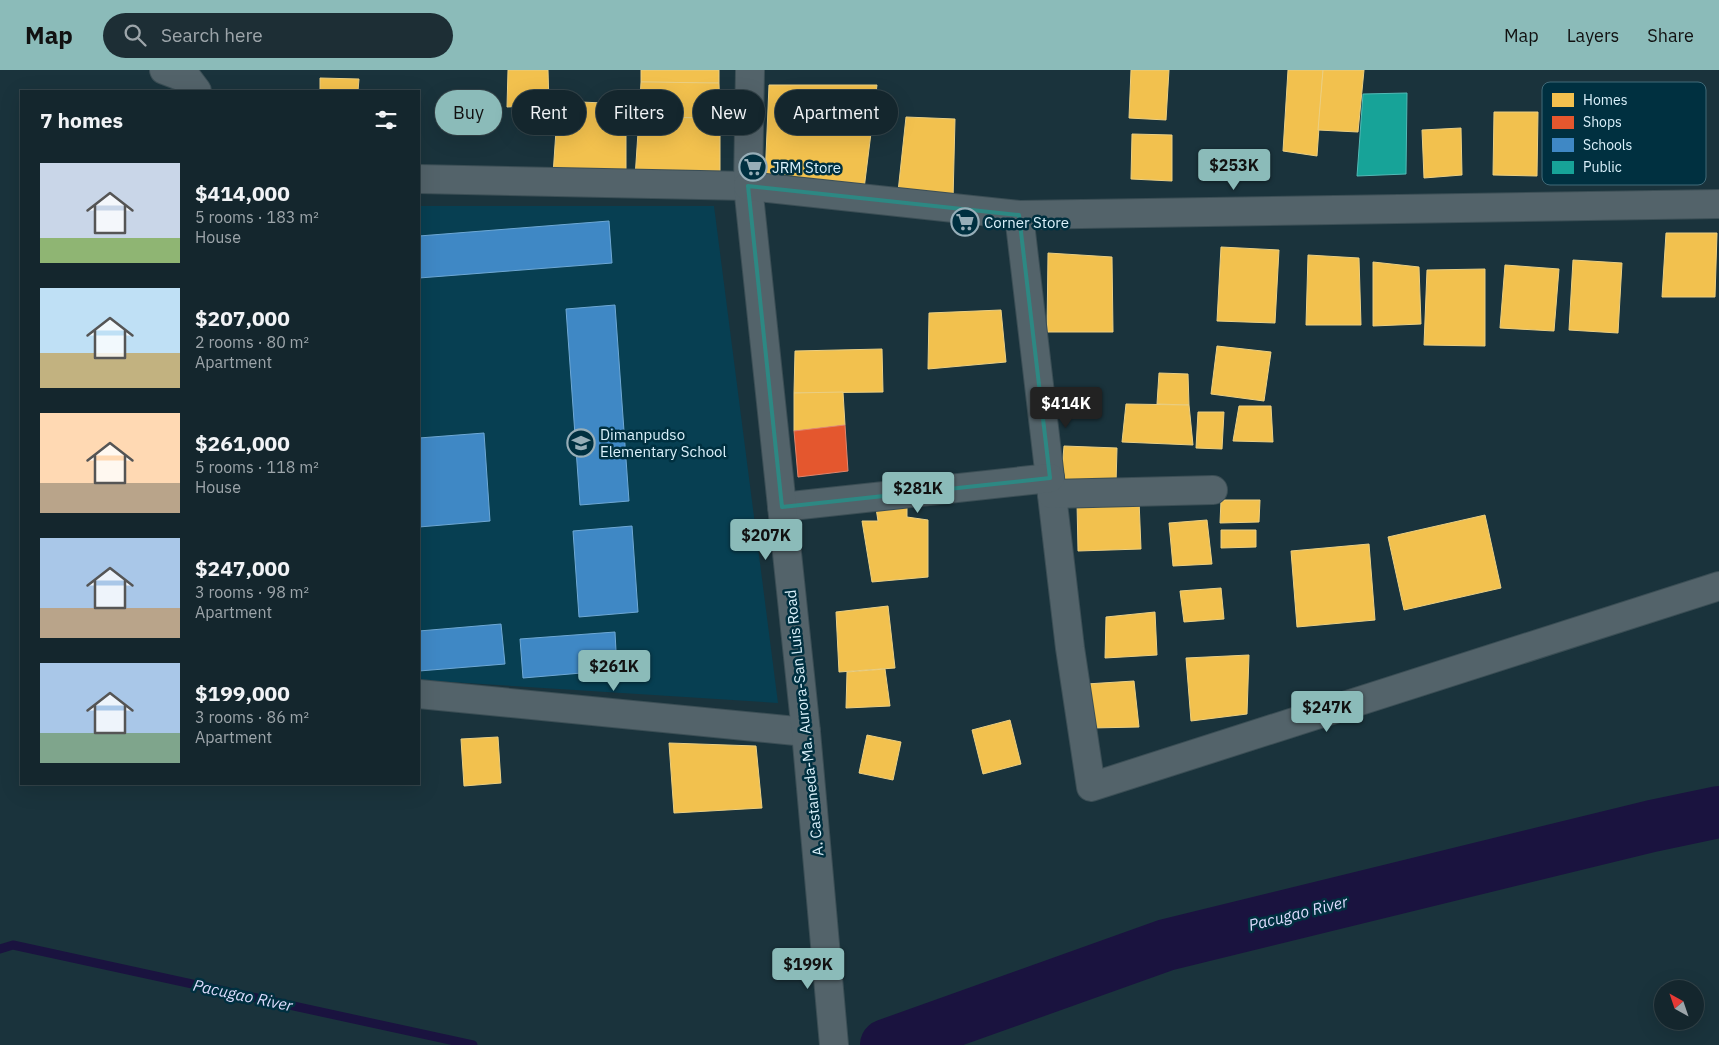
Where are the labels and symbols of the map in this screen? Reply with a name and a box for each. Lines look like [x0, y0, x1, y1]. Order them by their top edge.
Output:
legend [1542, 82, 1706, 185]
text: Homes [1583, 91, 1628, 109]
text: Shops [1583, 113, 1622, 131]
text: Schools [1583, 136, 1633, 154]
pin: $253K [1199, 148, 1269, 191]
supermarket icon: JRM Store [738, 152, 768, 182]
place label: JRM Store [772, 158, 841, 177]
text: Public [1583, 158, 1622, 176]
supermarket icon: Corner Store [950, 207, 980, 237]
place label: Corner Store [984, 213, 1069, 232]
pin: $414K [1031, 386, 1101, 429]
place label: Dimanpudso Elementary School [600, 425, 727, 461]
school or university icon: Dimanpudso Elementary School [566, 428, 596, 458]
pin: $281K [883, 472, 953, 514]
pin: $207K [731, 518, 801, 561]
street label: A. Castaneda-Ma. Aurora-San Luis Road [781, 589, 827, 857]
pin: $261K [579, 650, 649, 692]
pin: $247K [1292, 690, 1362, 733]
water label: Pacugao River [1246, 891, 1351, 935]
pin: $199K [773, 948, 843, 990]
water label: Pacugao River [191, 975, 296, 1016]
north arrow [1654, 980, 1704, 1030]

